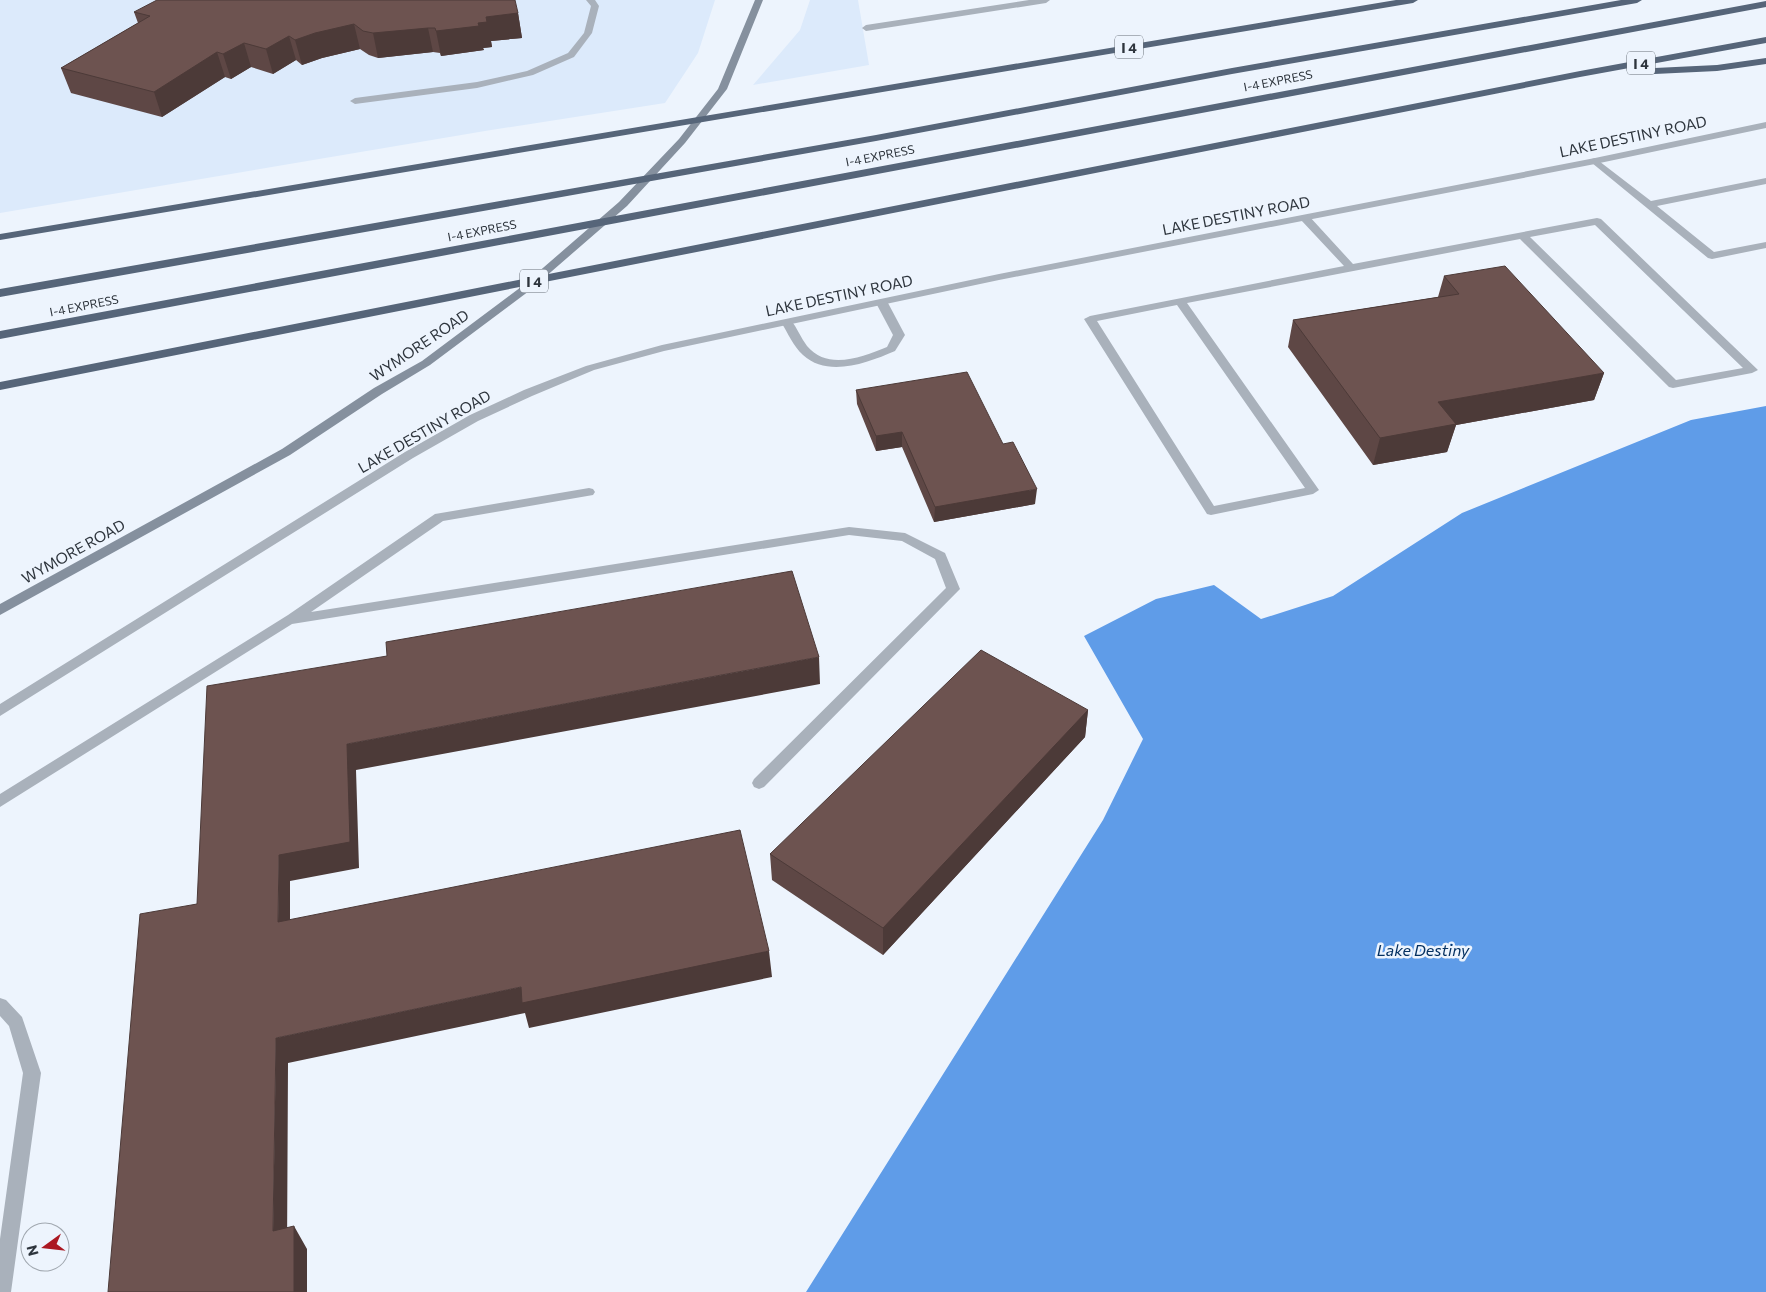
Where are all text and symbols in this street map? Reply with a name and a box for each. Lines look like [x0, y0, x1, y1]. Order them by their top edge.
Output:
road number: I 4 [1115, 36, 1143, 58]
road number: I 4 [1627, 52, 1655, 74]
street label: I-4 EXPRESS [1242, 66, 1314, 94]
street label: LAKE DESTINY ROAD [1558, 112, 1708, 160]
street label: I-4 EXPRESS [844, 141, 916, 169]
street label: LAKE DESTINY ROAD [1161, 192, 1311, 238]
street label: I-4 EXPRESS [446, 216, 518, 244]
road number: I 4 [520, 270, 548, 292]
street label: LAKE DESTINY ROAD [764, 271, 914, 319]
street label: I-4 EXPRESS [48, 291, 120, 319]
street label: WYMORE ROAD [366, 305, 472, 385]
street label: LAKE DESTINY ROAD [354, 386, 494, 476]
street label: WYMORE ROAD [18, 515, 128, 587]
water label: Lake Destiny [1377, 940, 1470, 959]
north arrow [20, 1222, 70, 1272]
text: N [22, 1243, 42, 1258]

